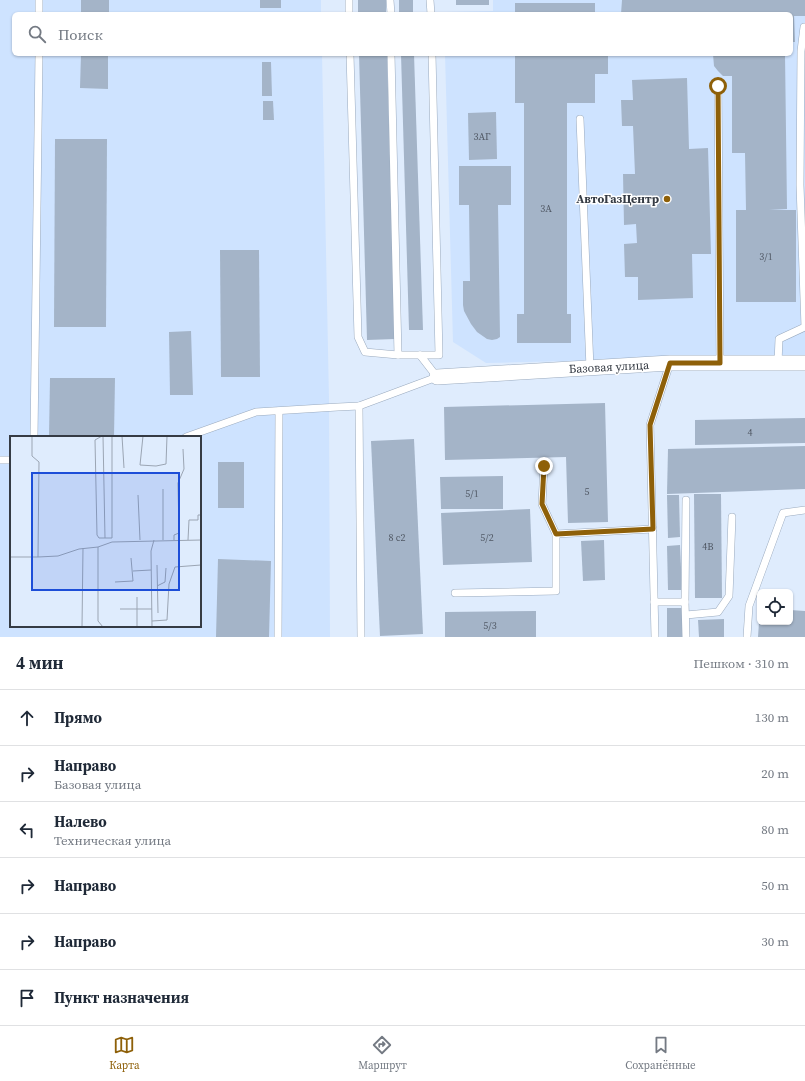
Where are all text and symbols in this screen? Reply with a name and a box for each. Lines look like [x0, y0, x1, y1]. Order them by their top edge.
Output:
search box [12, 12, 793, 56]
icon: search [26, 23, 48, 45]
text: Поиск [58, 24, 103, 45]
route start [709, 77, 727, 95]
house number: 3АГ [473, 130, 491, 143]
place label: АвтоГазЦентр [576, 191, 659, 207]
marker: АвтоГазЦентр [662, 194, 672, 204]
house number: 3А [540, 202, 552, 215]
house number: 3/1 [759, 250, 773, 263]
street label: Базовая улица [568, 357, 651, 377]
house number: 4 [748, 426, 753, 439]
inset map [10, 436, 201, 627]
route end [535, 457, 553, 475]
house number: 5 [585, 485, 590, 498]
house number: 5/1 [465, 487, 479, 500]
house number: 8 с2 [388, 531, 406, 544]
house number: 5/2 [480, 531, 494, 544]
house number: 4В [702, 540, 714, 553]
map controls [757, 589, 793, 625]
button: locate [757, 589, 793, 625]
house number: 5/3 [483, 619, 497, 632]
text: 4 мин [16, 651, 64, 675]
text: Пешком · 310 m [694, 655, 789, 672]
icon: ahead [16, 707, 38, 729]
text: Прямо [54, 707, 102, 728]
text: 130 m [755, 709, 789, 726]
text: Направо [54, 755, 116, 776]
icon: right [16, 763, 38, 785]
text: 20 m [761, 765, 789, 782]
text: Базовая улица [54, 776, 141, 793]
text: Налево [54, 811, 107, 832]
icon: left [16, 819, 38, 841]
text: 80 m [761, 821, 789, 838]
text: Техническая улица [54, 832, 171, 849]
icon: right [16, 875, 38, 897]
text: Направо [54, 875, 116, 896]
text: 50 m [761, 877, 789, 894]
icon: right [16, 931, 38, 953]
text: Направо [54, 931, 116, 952]
text: 30 m [761, 933, 789, 950]
icon: arrive [16, 987, 38, 1009]
text: Пункт назначения [54, 987, 189, 1008]
tab: Карта [109, 1034, 140, 1073]
tab: Маршрут [358, 1034, 407, 1073]
tab: Сохранённые [625, 1034, 696, 1073]

